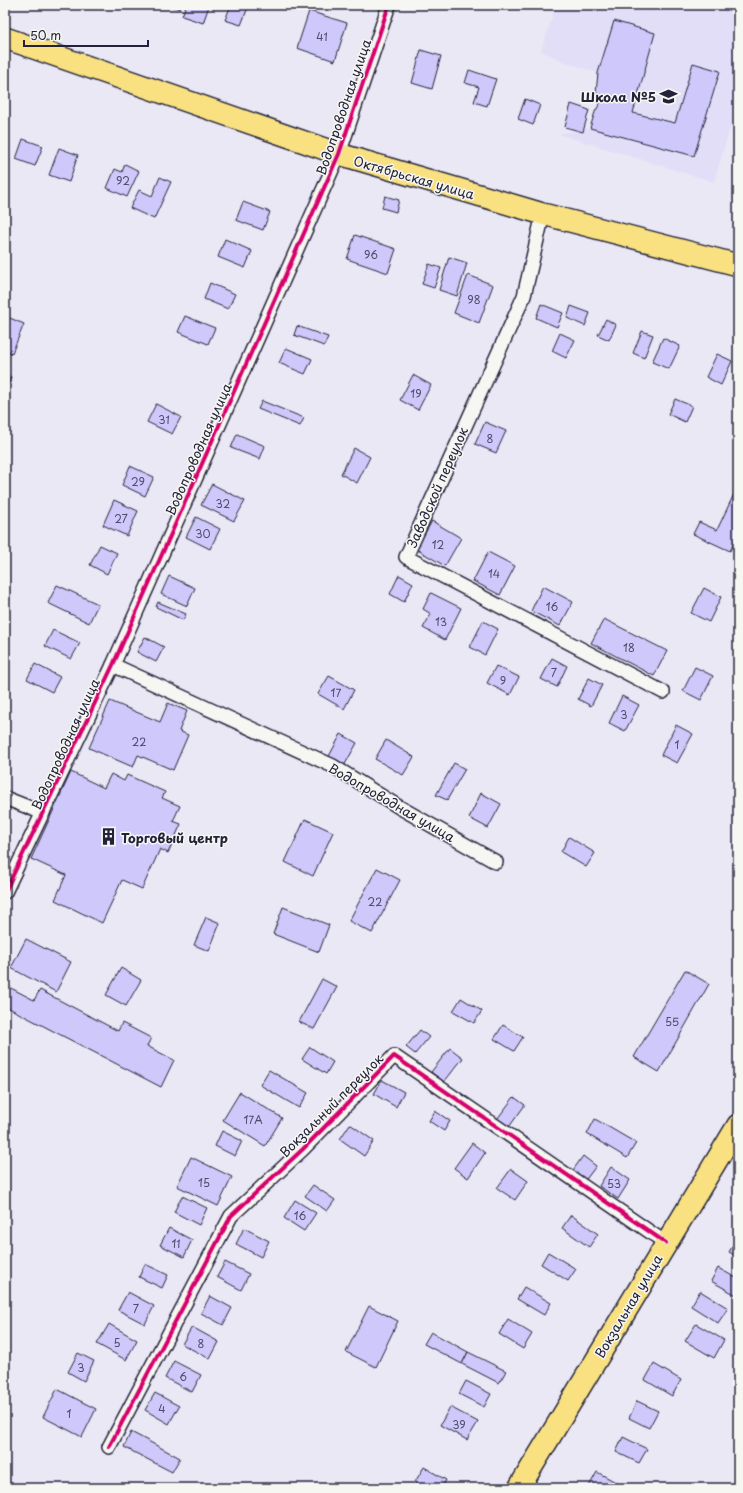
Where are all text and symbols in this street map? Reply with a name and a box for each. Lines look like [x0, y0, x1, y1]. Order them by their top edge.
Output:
scale bar [24, 22, 148, 48]
text: 50 m [30, 26, 61, 44]
house number: 41 [316, 28, 328, 45]
street label: Водопроводная улица [311, 36, 376, 178]
school or university icon: Школа №5 [659, 86, 679, 106]
place label: Школа №5 [581, 87, 656, 106]
street label: Октябрьская улица [351, 151, 477, 204]
house number: 92 [116, 172, 130, 189]
house number: 96 [364, 246, 378, 263]
house number: 98 [467, 291, 481, 308]
street label: Водопроводная улица [160, 379, 236, 518]
house number: 19 [410, 385, 422, 402]
house number: 31 [158, 411, 170, 428]
street label: Заводской переулок [402, 423, 472, 550]
house number: 8 [487, 430, 494, 447]
house number: 29 [131, 473, 145, 490]
house number: 32 [216, 495, 231, 512]
house number: 27 [114, 510, 128, 527]
house number: 30 [195, 525, 211, 542]
house number: 12 [432, 536, 445, 553]
house number: 14 [488, 565, 500, 582]
house number: 16 [546, 598, 559, 615]
house number: 13 [435, 613, 447, 630]
house number: 18 [623, 639, 635, 656]
house number: 7 [551, 664, 557, 681]
house number: 9 [500, 672, 506, 689]
street label: Водопроводная улица [26, 674, 104, 813]
house number: 17 [331, 684, 342, 701]
house number: 3 [620, 706, 628, 723]
house number: 22 [132, 733, 146, 750]
house number: 1 [675, 736, 680, 753]
street label: Водопроводная улица [325, 758, 459, 846]
building icon: Торговый центр [98, 827, 118, 847]
place label: Торговый центр [121, 828, 228, 847]
house number: 22 [368, 893, 382, 910]
house number: 55 [665, 1013, 679, 1030]
street label: Вокзальный переулок [275, 1049, 387, 1161]
house number: 17А [243, 1111, 263, 1128]
house number: 15 [198, 1174, 210, 1191]
house number: 53 [607, 1175, 621, 1192]
house number: 16 [294, 1207, 307, 1224]
house number: 11 [171, 1235, 181, 1252]
street label: Вокзальная улица [590, 1250, 667, 1361]
house number: 7 [133, 1300, 139, 1317]
house number: 5 [113, 1334, 121, 1351]
house number: 8 [198, 1335, 205, 1352]
house number: 3 [77, 1359, 85, 1376]
house number: 6 [179, 1368, 187, 1385]
house number: 4 [158, 1400, 166, 1417]
house number: 1 [67, 1405, 72, 1422]
house number: 39 [452, 1416, 466, 1433]

